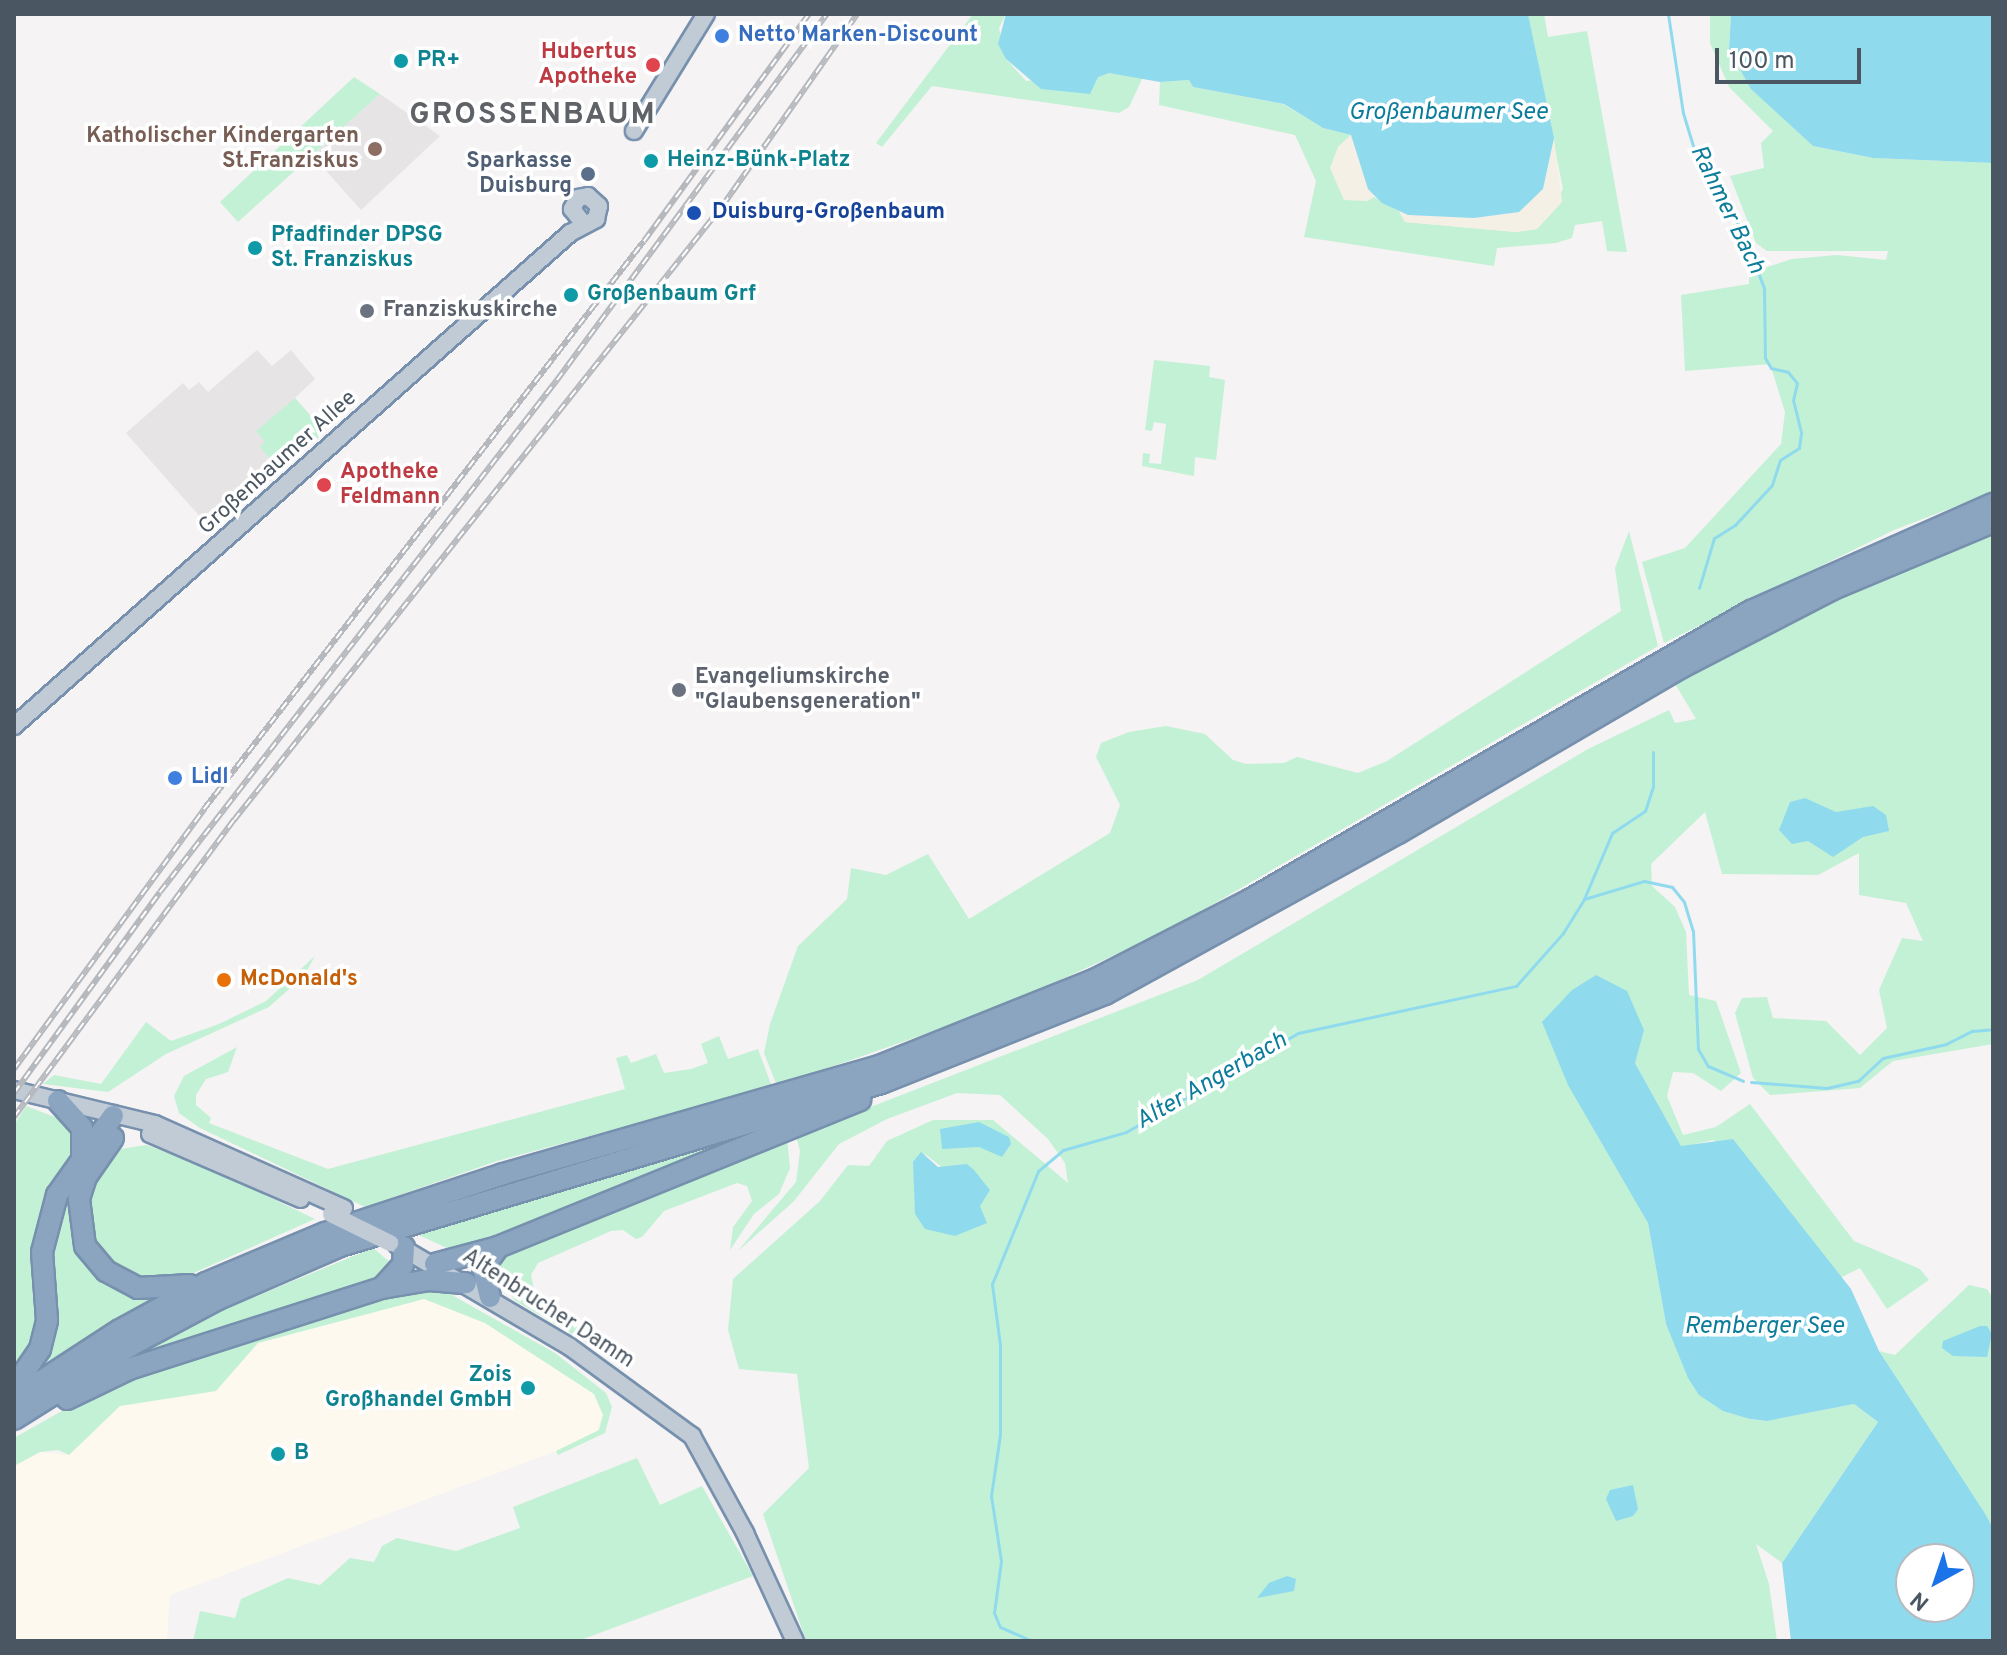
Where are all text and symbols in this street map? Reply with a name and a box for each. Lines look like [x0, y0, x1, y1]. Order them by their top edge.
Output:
place label: Netto Marken-Discount [738, 23, 978, 49]
marker: Netto Marken-Discount [713, 27, 731, 45]
scale bar [1719, 32, 1865, 82]
place label: Hubertus Apotheke [539, 39, 637, 90]
text: 100 m [1729, 47, 1795, 77]
place label: PR+ [417, 48, 460, 74]
marker: PR+ [392, 52, 410, 70]
marker: Hubertus Apotheke [644, 56, 662, 74]
district label: GROSSENBAUM [409, 98, 657, 134]
water label: Großenbaumer See [1348, 100, 1548, 128]
place label: Katholischer Kindergarten St.Franziskus [86, 123, 359, 174]
marker: Katholischer Kindergarten St.Franziskus [366, 140, 384, 158]
water label: Rahmer Bach [1682, 141, 1770, 279]
place label: Sparkasse Duisburg [466, 148, 572, 200]
place label: Heinz-Bünk-Platz [667, 148, 850, 174]
marker: Heinz-Bünk-Platz [642, 152, 660, 170]
marker: Sparkasse Duisburg [579, 165, 597, 183]
place label: Duisburg-Großenbaum [712, 200, 945, 226]
marker: Duisburg-Großenbaum [683, 202, 705, 224]
place label: Pfadfinder DPSG St. Franziskus [271, 222, 443, 274]
marker: Pfadfinder DPSG St. Franziskus [246, 239, 264, 257]
place label: Großenbaum Grf [587, 282, 756, 308]
marker: Großenbaum Grf [562, 286, 580, 304]
place label: Franziskuskirche [383, 298, 558, 324]
marker: Franziskuskirche [358, 302, 376, 320]
street label: Großenbaumer Allee [193, 385, 363, 541]
place label: Apotheke Feldmann [340, 459, 440, 510]
marker: Apotheke Feldmann [315, 476, 333, 494]
place label: Evangeliumskirche "Glaubensgeneration" [695, 664, 921, 716]
marker: Evangeliumskirche "Glaubensgeneration" [670, 681, 688, 699]
place label: Lidl [191, 765, 229, 791]
marker: Lidl [166, 769, 184, 787]
place label: McDonald's [240, 967, 358, 993]
marker: McDonald's [215, 971, 233, 989]
water label: Alter Angerbach [1131, 1027, 1293, 1137]
street label: Altenbrucher Damm [457, 1244, 639, 1374]
water label: Remberger See [1684, 1314, 1844, 1342]
place label: Zois Großhandel GmbH [325, 1362, 512, 1414]
marker: Zois Großhandel GmbH [519, 1379, 537, 1397]
place label: B [294, 1441, 309, 1467]
marker: B [269, 1445, 287, 1463]
north arrow [1895, 1543, 1975, 1623]
text: N [1906, 1585, 1935, 1616]

